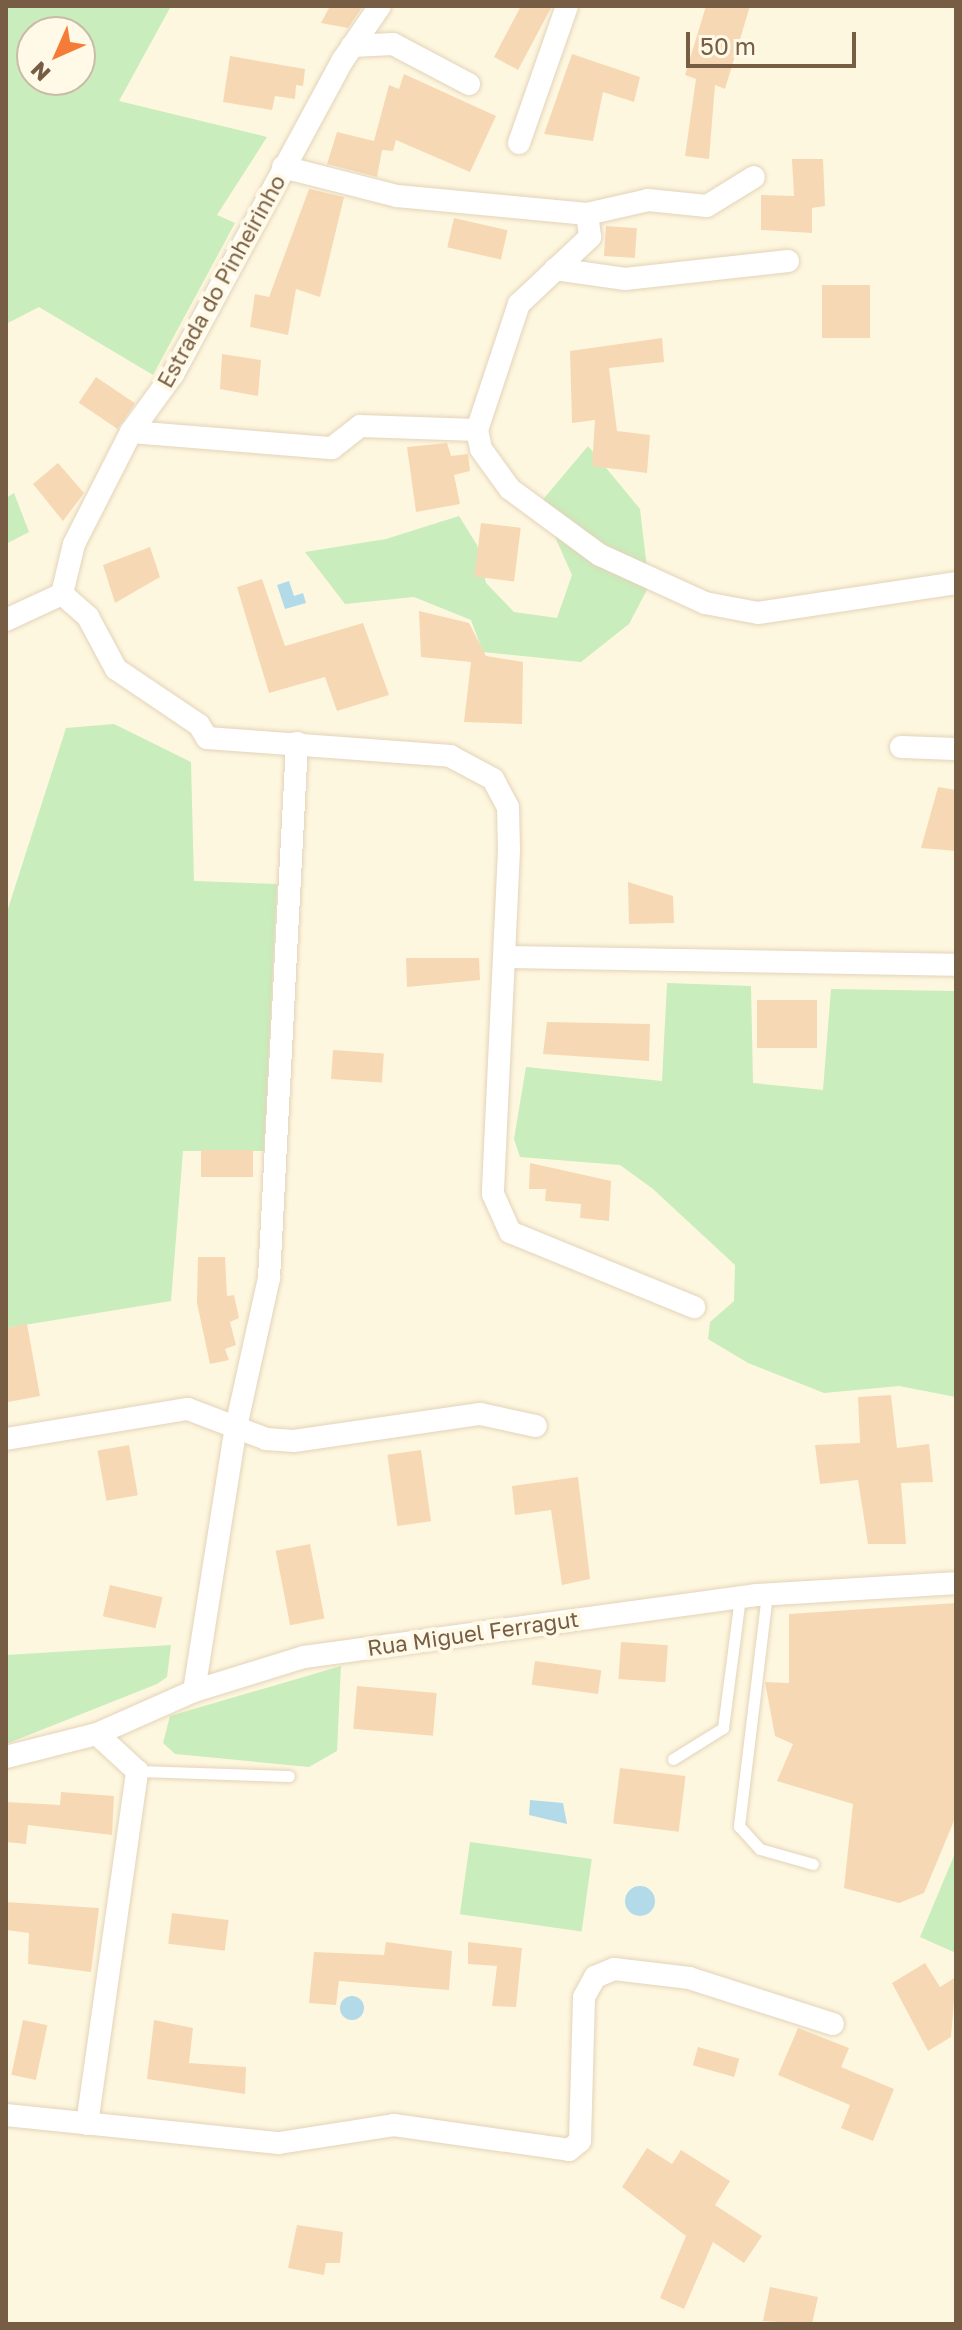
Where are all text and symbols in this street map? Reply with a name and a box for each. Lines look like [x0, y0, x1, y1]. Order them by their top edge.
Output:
north arrow [16, 16, 96, 96]
scale bar [690, 16, 860, 66]
text: 50 m [700, 31, 756, 60]
text: N [25, 56, 56, 87]
street label: Estrada do Pinheirinho [151, 170, 291, 392]
street label: Rua Miguel Ferragut [366, 1605, 580, 1661]

